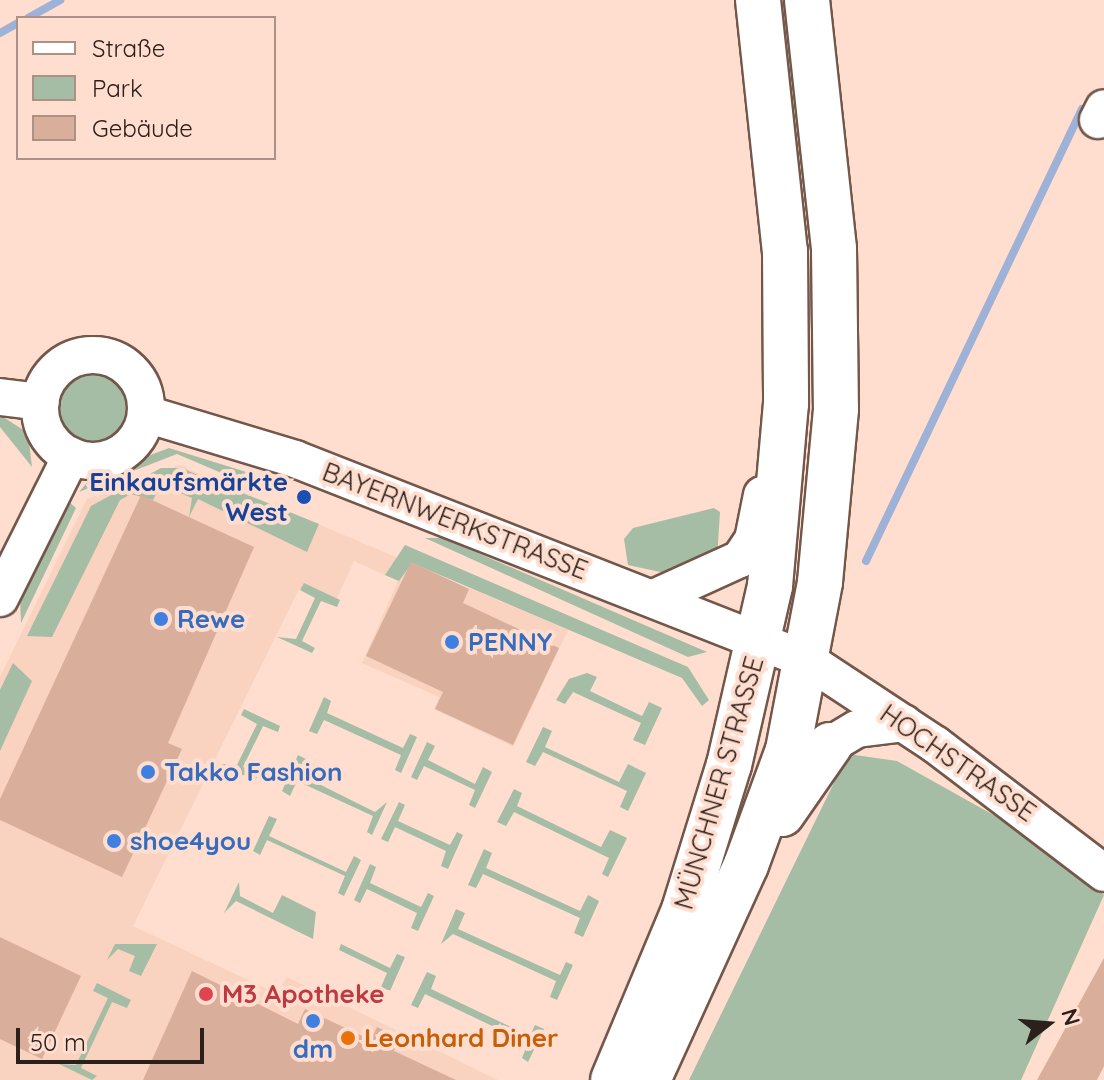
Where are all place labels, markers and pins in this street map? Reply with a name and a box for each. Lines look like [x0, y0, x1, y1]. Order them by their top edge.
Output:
place label: Einkaufsmärkte West [89, 466, 288, 528]
marker: Einkaufsmärkte West [295, 488, 313, 506]
place label: Rewe [177, 603, 245, 635]
marker: Rewe [152, 610, 170, 628]
place label: PENNY [468, 626, 552, 658]
marker: PENNY [443, 633, 461, 651]
place label: Takko Fashion [164, 756, 342, 788]
marker: Takko Fashion [139, 763, 157, 781]
place label: shoe4you [130, 825, 251, 857]
marker: shoe4you [105, 832, 123, 850]
place label: M3 Apotheke [222, 978, 384, 1010]
marker: M3 Apotheke [197, 985, 215, 1003]
marker: dm [304, 1012, 322, 1030]
place label: Leonhard Diner [364, 1022, 558, 1054]
marker: Leonhard Diner [339, 1029, 357, 1047]
place label: dm [293, 1033, 333, 1065]

